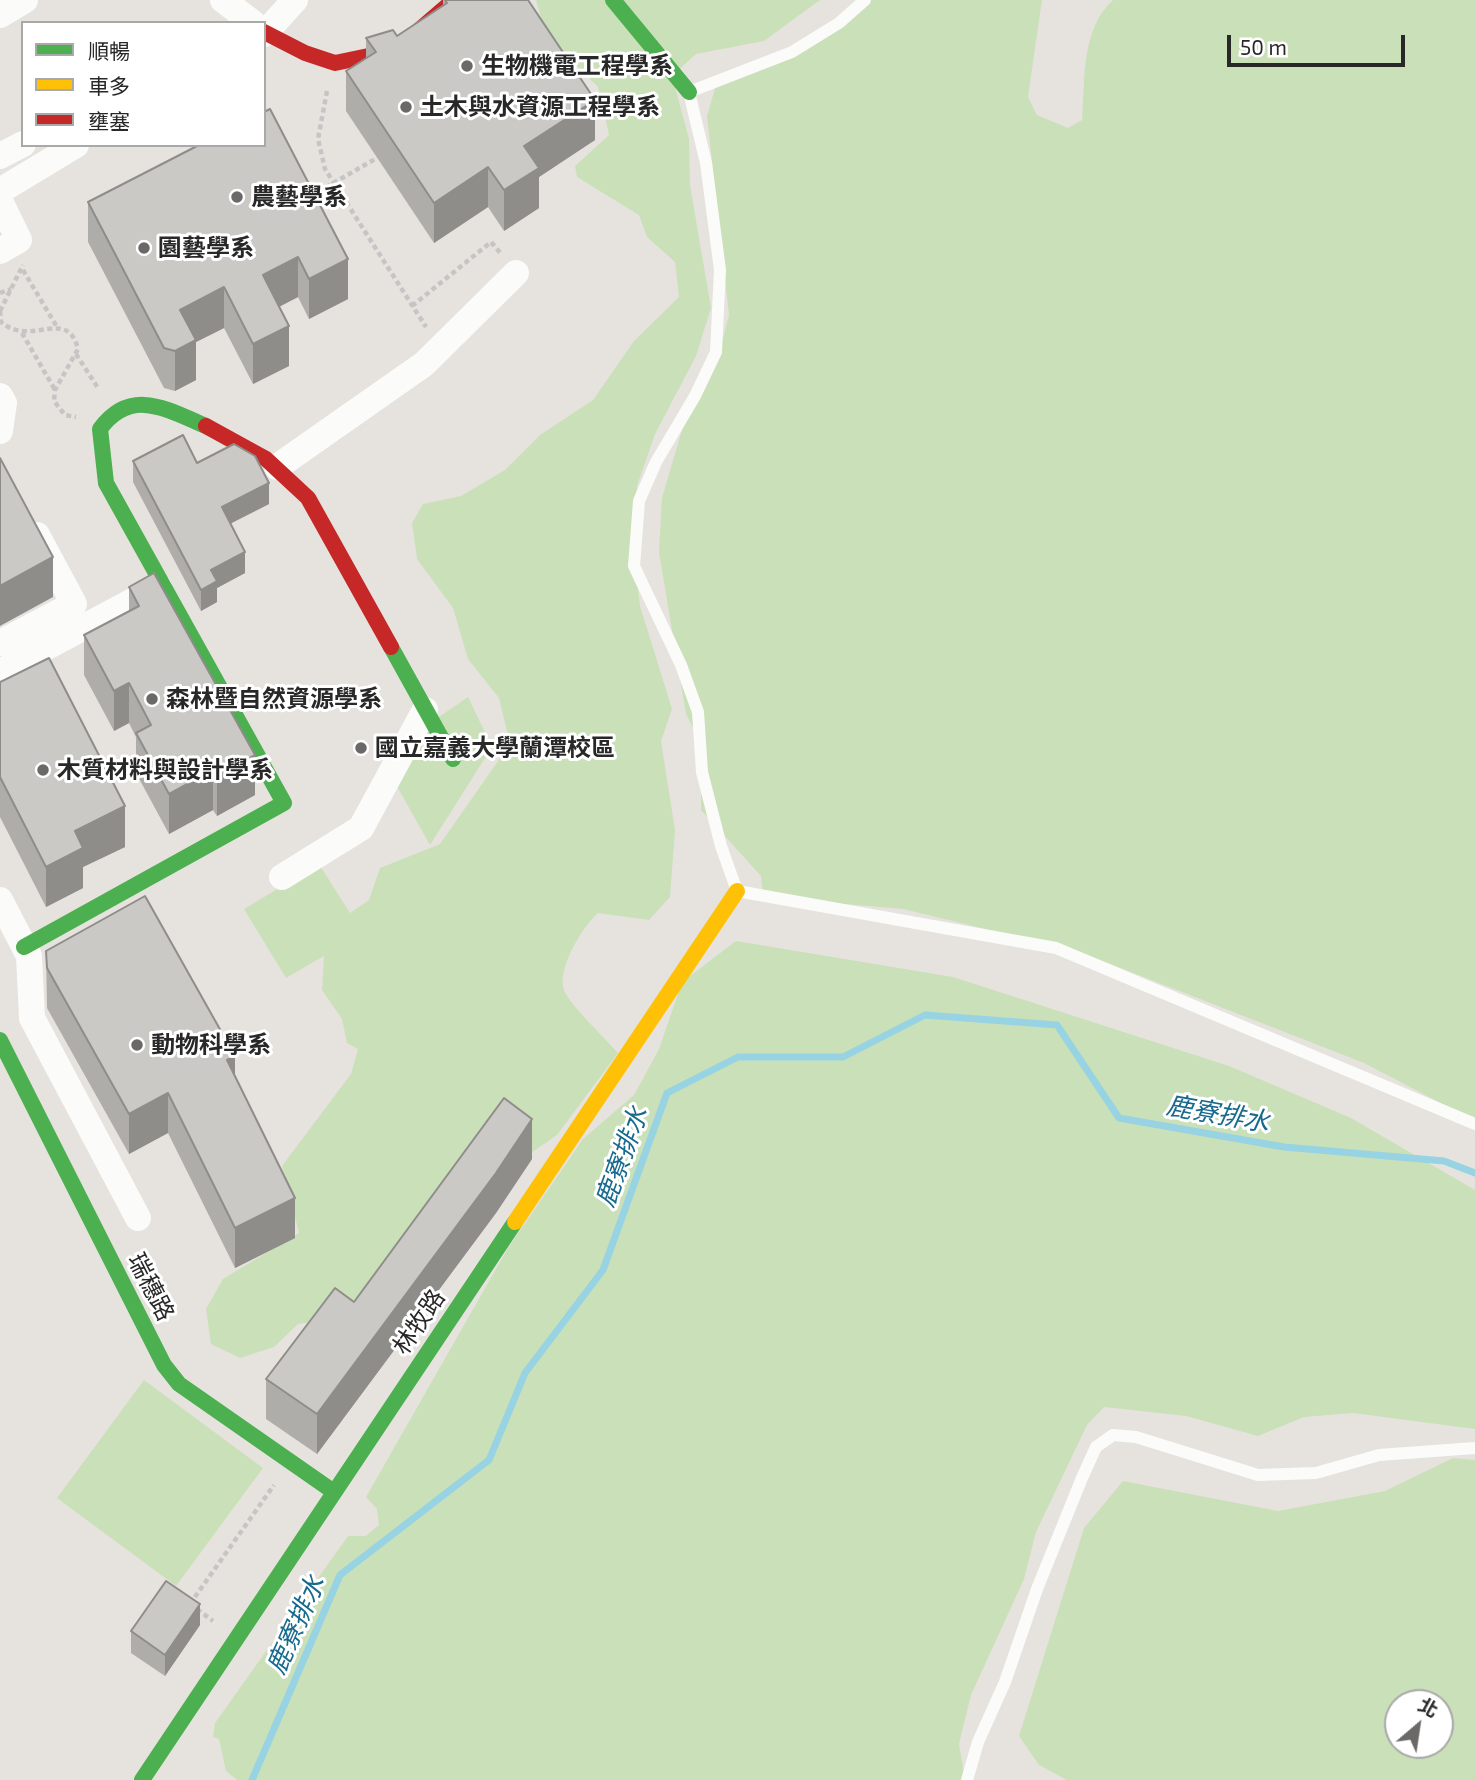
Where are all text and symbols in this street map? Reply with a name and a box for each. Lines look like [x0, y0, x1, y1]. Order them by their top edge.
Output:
legend [21, 21, 266, 147]
scale bar [1230, 21, 1408, 65]
text: 50 m [1240, 34, 1287, 59]
text: 順暢 [88, 38, 130, 63]
place label: 生物機電工程學系 [481, 52, 673, 80]
marker: 生物機電工程學系 [459, 58, 475, 74]
text: 車多 [88, 73, 130, 98]
place label: 土木與水資源工程學系 [420, 93, 660, 121]
marker: 土木與水資源工程學系 [398, 99, 414, 115]
text: 壅塞 [88, 108, 130, 133]
place label: 農藝學系 [251, 183, 347, 211]
marker: 農藝學系 [229, 189, 245, 205]
place label: 園藝學系 [158, 234, 254, 262]
marker: 園藝學系 [136, 240, 152, 256]
place label: 森林暨自然資源學系 [166, 685, 382, 713]
marker: 森林暨自然資源學系 [144, 691, 160, 707]
place label: 國立嘉義大學蘭潭校區 [375, 734, 615, 762]
marker: 國立嘉義大學蘭潭校區 [353, 740, 369, 756]
place label: 木質材料與設計學系 [57, 756, 273, 784]
marker: 木質材料與設計學系 [35, 762, 51, 778]
place label: 動物科學系 [151, 1031, 271, 1059]
marker: 動物科學系 [129, 1037, 145, 1053]
water label: 鹿寮排水 [1164, 1090, 1272, 1138]
water label: 鹿寮排水 [590, 1103, 654, 1211]
street label: 瑞穗路 [122, 1248, 180, 1326]
street label: 林牧路 [387, 1284, 451, 1360]
water label: 鹿寮排水 [261, 1571, 331, 1679]
north arrow [1384, 1689, 1454, 1759]
text: 北 [1415, 1692, 1442, 1722]

